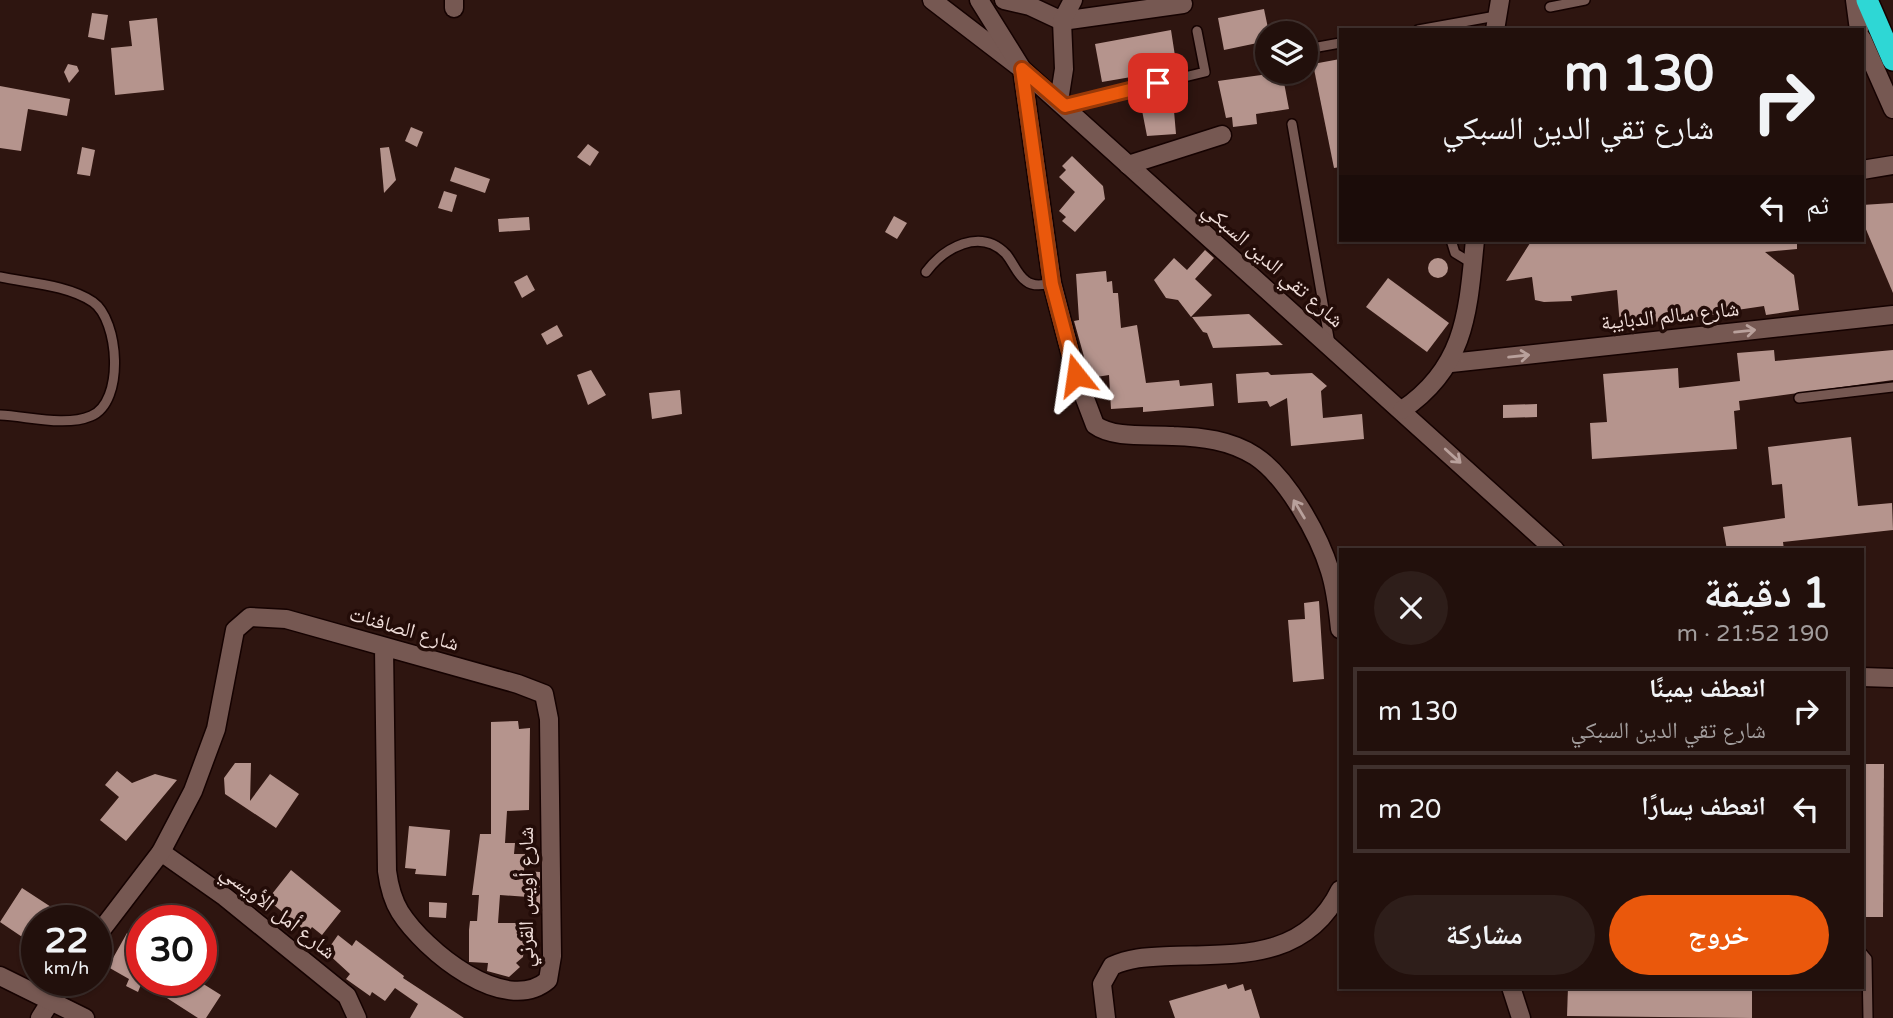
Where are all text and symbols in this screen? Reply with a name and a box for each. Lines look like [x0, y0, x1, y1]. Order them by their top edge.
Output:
map controls [1255, 21, 1318, 84]
button: layers [1255, 21, 1318, 84]
text: 130 m [1564, 45, 1714, 104]
pin [1128, 53, 1188, 113]
icon: right [1738, 56, 1829, 147]
icon: arrive [1139, 64, 1177, 102]
text: شارع تقي الدين السبكي [1442, 110, 1714, 148]
icon: left [1754, 189, 1792, 227]
text: ثم [1806, 190, 1829, 221]
street label: شارع تقي الدين السبكي [1195, 197, 1349, 336]
street label: شارع سالم الدبايبة [1600, 296, 1740, 337]
one-way arrow [1733, 324, 1756, 337]
position arrow [1039, 338, 1113, 412]
one-way arrow [1507, 349, 1530, 362]
one-way arrow [1444, 448, 1462, 464]
one-way arrow [1292, 499, 1306, 519]
text: 1 دقيقة [1703, 568, 1829, 619]
button: close [1374, 571, 1448, 645]
street label: شارع الصافنات [346, 601, 462, 657]
text: 190 m · 21:52 [1677, 620, 1829, 648]
text: انعطف يمينًا [1649, 673, 1766, 704]
icon: right [1787, 692, 1825, 730]
text: 130 m [1378, 696, 1458, 727]
text: شارع تقي الدين السبكي [1570, 717, 1766, 745]
icon: left [1787, 790, 1825, 828]
text: انعطف يسارًا [1641, 791, 1766, 822]
text: 20 m [1378, 794, 1441, 825]
street label: شارع أويس القرني [513, 827, 542, 967]
street label: شارع أمل الأويسي [213, 859, 341, 967]
button: مشاركة [1374, 895, 1595, 975]
button: خروج [1609, 895, 1829, 975]
speed limit sign: 30 [126, 905, 217, 996]
text: 22 [45, 920, 88, 962]
text: km/h [44, 957, 89, 979]

